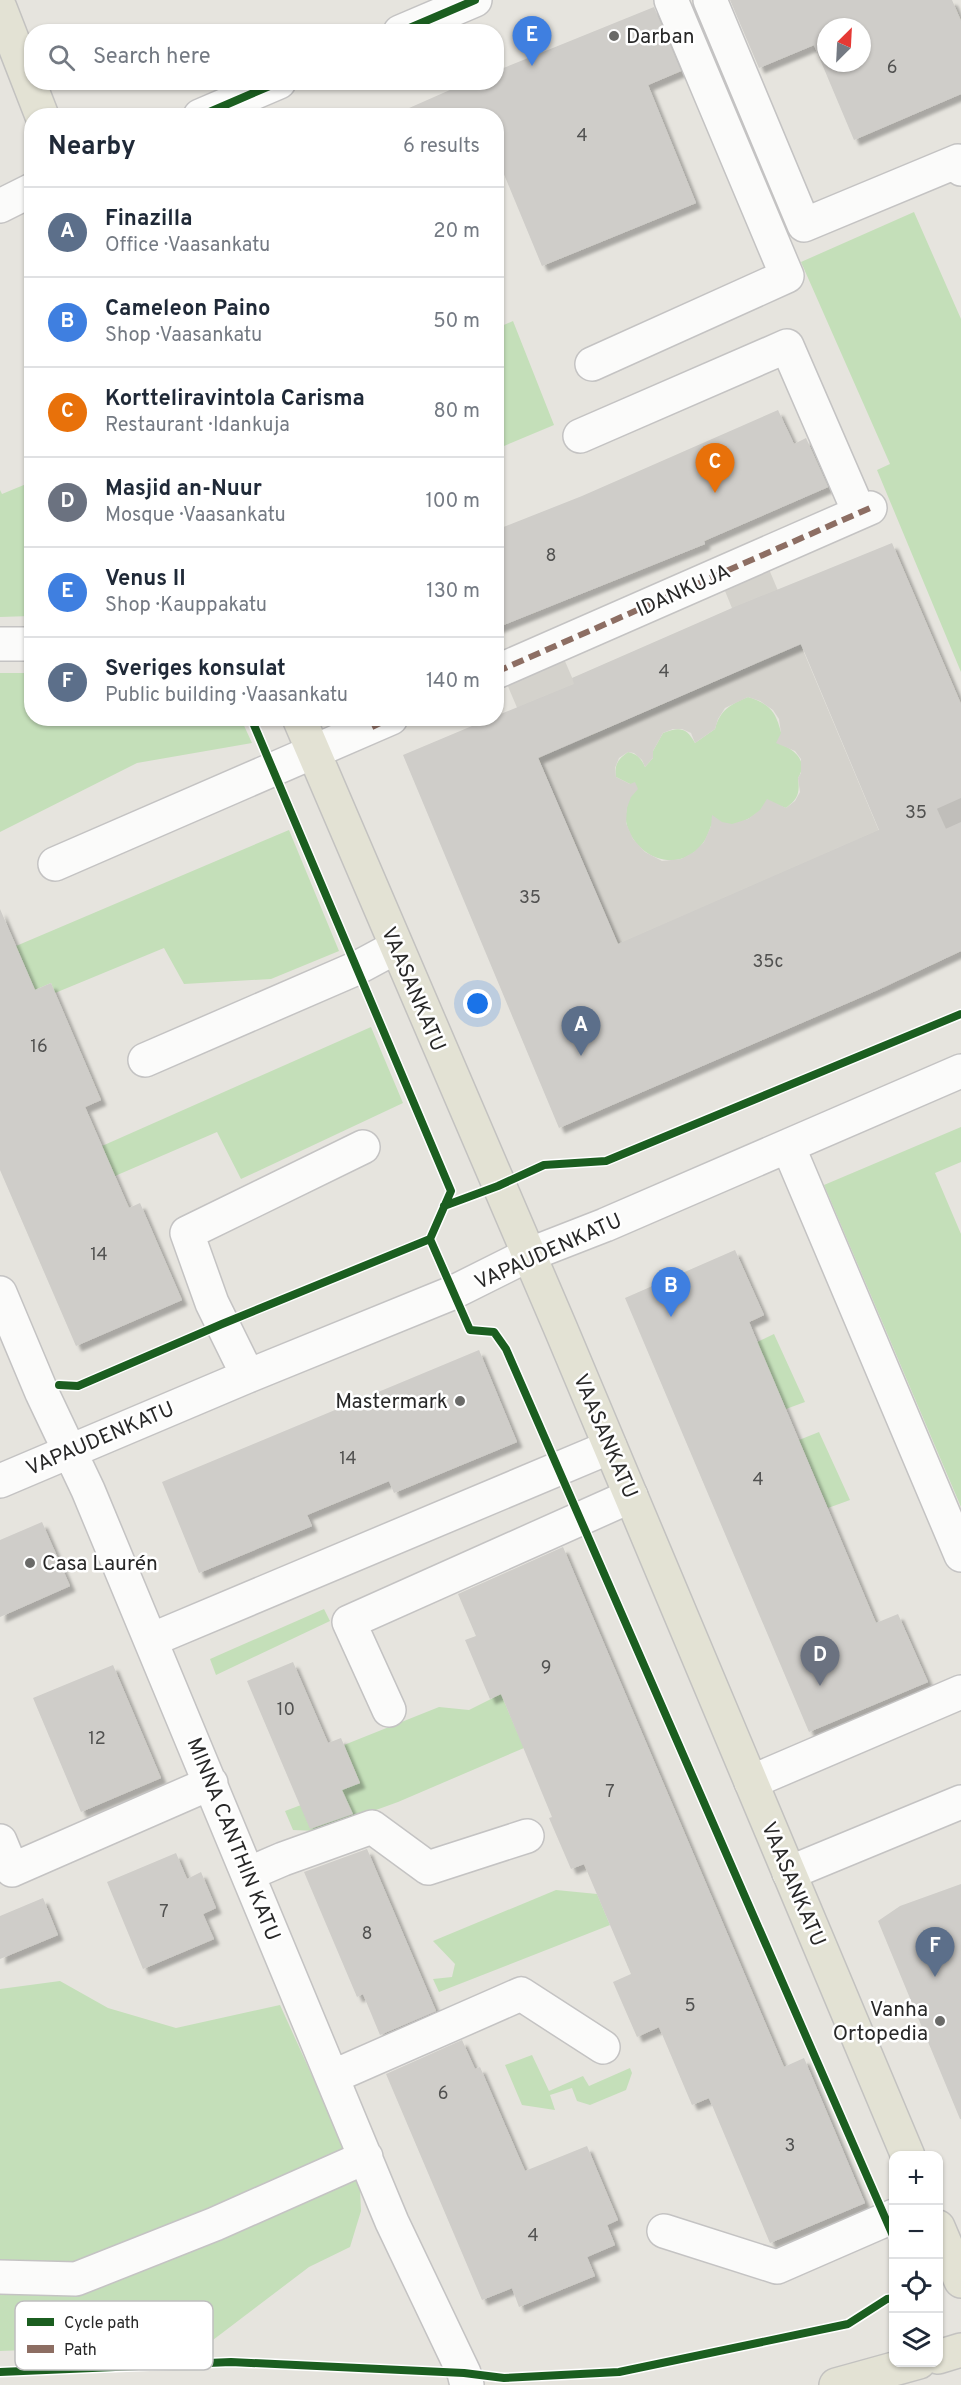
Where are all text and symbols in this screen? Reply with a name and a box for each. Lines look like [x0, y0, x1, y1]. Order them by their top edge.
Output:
pin: E [512, 16, 552, 66]
north arrow [817, 18, 871, 72]
search box [24, 24, 504, 90]
place label: Darban [626, 24, 695, 51]
marker: Darban [607, 29, 621, 43]
icon: search [45, 41, 78, 74]
text: Search here [93, 44, 211, 71]
house number: 6 [887, 57, 897, 80]
house number: 4 [576, 125, 588, 148]
text: Nearby [48, 131, 136, 164]
text: 6 results [403, 134, 480, 160]
text: Finazilla [105, 206, 192, 233]
text: A [60, 219, 75, 245]
text: 20 m [433, 219, 480, 245]
text: Office · Vaasankatu [105, 233, 270, 259]
text: Cameleon Paino [105, 296, 271, 323]
text: B [61, 309, 74, 335]
text: 50 m [433, 309, 480, 335]
text: Shop · Vaasankatu [105, 323, 262, 349]
text: Kortteliravintola Carisma [105, 386, 365, 413]
text: C [61, 399, 74, 425]
text: 80 m [434, 399, 480, 425]
text: Restaurant · Idankuja [105, 413, 290, 439]
pin: C [696, 444, 734, 493]
text: Masjid an-Nuur [105, 476, 262, 503]
text: D [60, 489, 75, 515]
text: 100 m [425, 489, 480, 515]
text: Mosque · Vaasankatu [105, 503, 286, 529]
house number: 8 [546, 545, 557, 568]
street label: IDANKUJA [632, 559, 735, 624]
text: Venus II [105, 566, 186, 593]
text: E [61, 579, 74, 605]
text: 130 m [426, 579, 480, 605]
text: Shop · Kauppakatu [105, 593, 267, 619]
text: Sveriges konsulat [105, 656, 286, 683]
house number: 4 [658, 661, 670, 684]
text: F [62, 669, 73, 695]
text: 140 m [426, 669, 480, 695]
text: Public building · Vaasankatu [105, 683, 348, 709]
house number: 35 [905, 802, 927, 825]
house number: 35 [519, 887, 541, 910]
street label: VAASANKATU [374, 923, 451, 1056]
house number: 35c [752, 951, 784, 974]
your location [463, 989, 492, 1018]
pin: A [562, 1006, 600, 1056]
house number: 16 [30, 1036, 48, 1059]
street label: VAPAUDENKATU [471, 1208, 626, 1297]
house number: 14 [90, 1244, 108, 1267]
pin: B [652, 1268, 690, 1317]
street label: VAASANKATU [566, 1370, 643, 1503]
place label: Mastermark [335, 1389, 448, 1416]
marker: Mastermark [453, 1394, 467, 1408]
street label: VAPAUDENKATU [22, 1396, 179, 1483]
house number: 14 [339, 1448, 357, 1471]
house number: 4 [752, 1469, 764, 1492]
place label: Casa Laurén [42, 1551, 158, 1578]
marker: Casa Laurén [23, 1556, 37, 1570]
pin: D [800, 1636, 840, 1686]
house number: 9 [541, 1657, 551, 1680]
house number: 10 [277, 1699, 295, 1722]
house number: 12 [88, 1728, 106, 1751]
street label: MINNA CANTHIN KATU [179, 1734, 286, 1945]
house number: 7 [605, 1781, 615, 1804]
street label: VAASANKATU [754, 1818, 831, 1951]
house number: 7 [159, 1901, 169, 1924]
house number: 8 [362, 1923, 373, 1946]
pin: F [916, 1928, 954, 1977]
house number: 5 [684, 1995, 696, 2018]
place label: Vanha Ortopedia [833, 1997, 928, 2048]
marker: Vanha Ortopedia [933, 2014, 947, 2028]
house number: 6 [438, 2083, 448, 2106]
house number: 3 [785, 2135, 795, 2158]
map controls [889, 2151, 943, 2367]
button: + [889, 2151, 943, 2205]
button: − [889, 2205, 943, 2259]
house number: 4 [527, 2225, 539, 2248]
button: locate [889, 2259, 943, 2313]
legend [15, 2301, 213, 2370]
button: layers [889, 2313, 943, 2367]
text: Cycle path [64, 2314, 139, 2334]
text: Path [64, 2341, 97, 2361]

